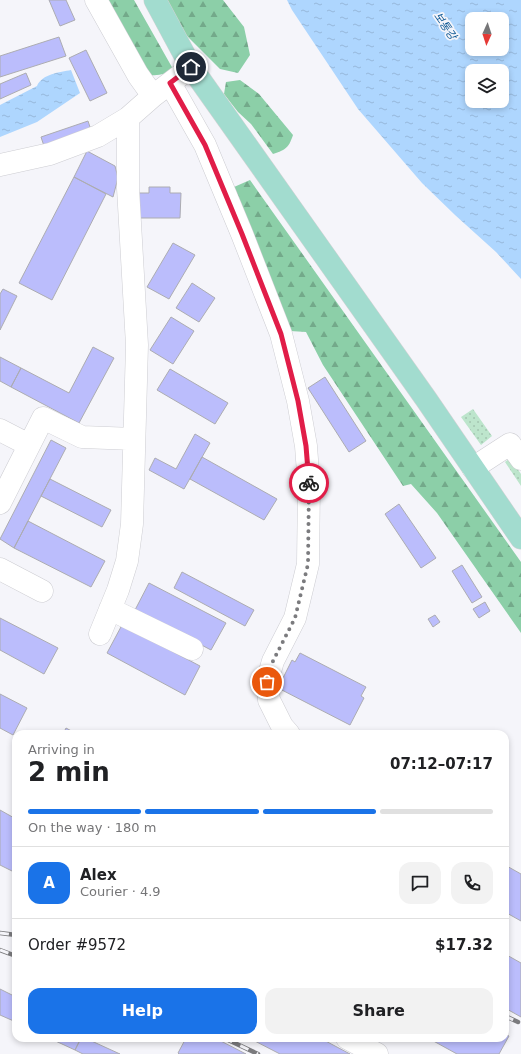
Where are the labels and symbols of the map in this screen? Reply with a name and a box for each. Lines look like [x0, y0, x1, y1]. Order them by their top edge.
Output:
water label: 보통강 [431, 10, 460, 44]
north arrow [465, 12, 509, 56]
pin [174, 50, 208, 84]
courier [289, 463, 329, 503]
pin [250, 665, 284, 699]

